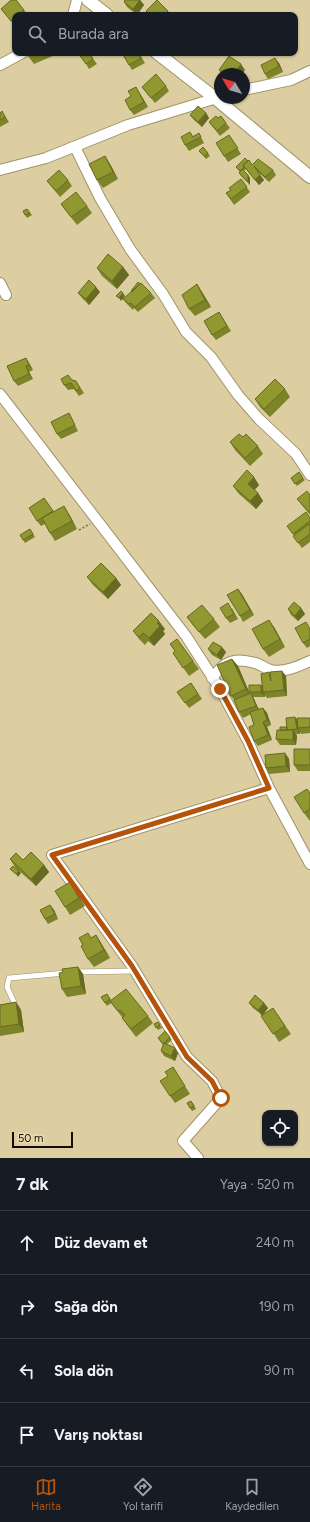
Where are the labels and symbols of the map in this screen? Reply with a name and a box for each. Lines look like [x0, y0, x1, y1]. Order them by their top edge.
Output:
north arrow [214, 68, 250, 104]
route end [211, 680, 229, 698]
route start [212, 1089, 230, 1107]
scale bar [12, 1130, 73, 1149]

